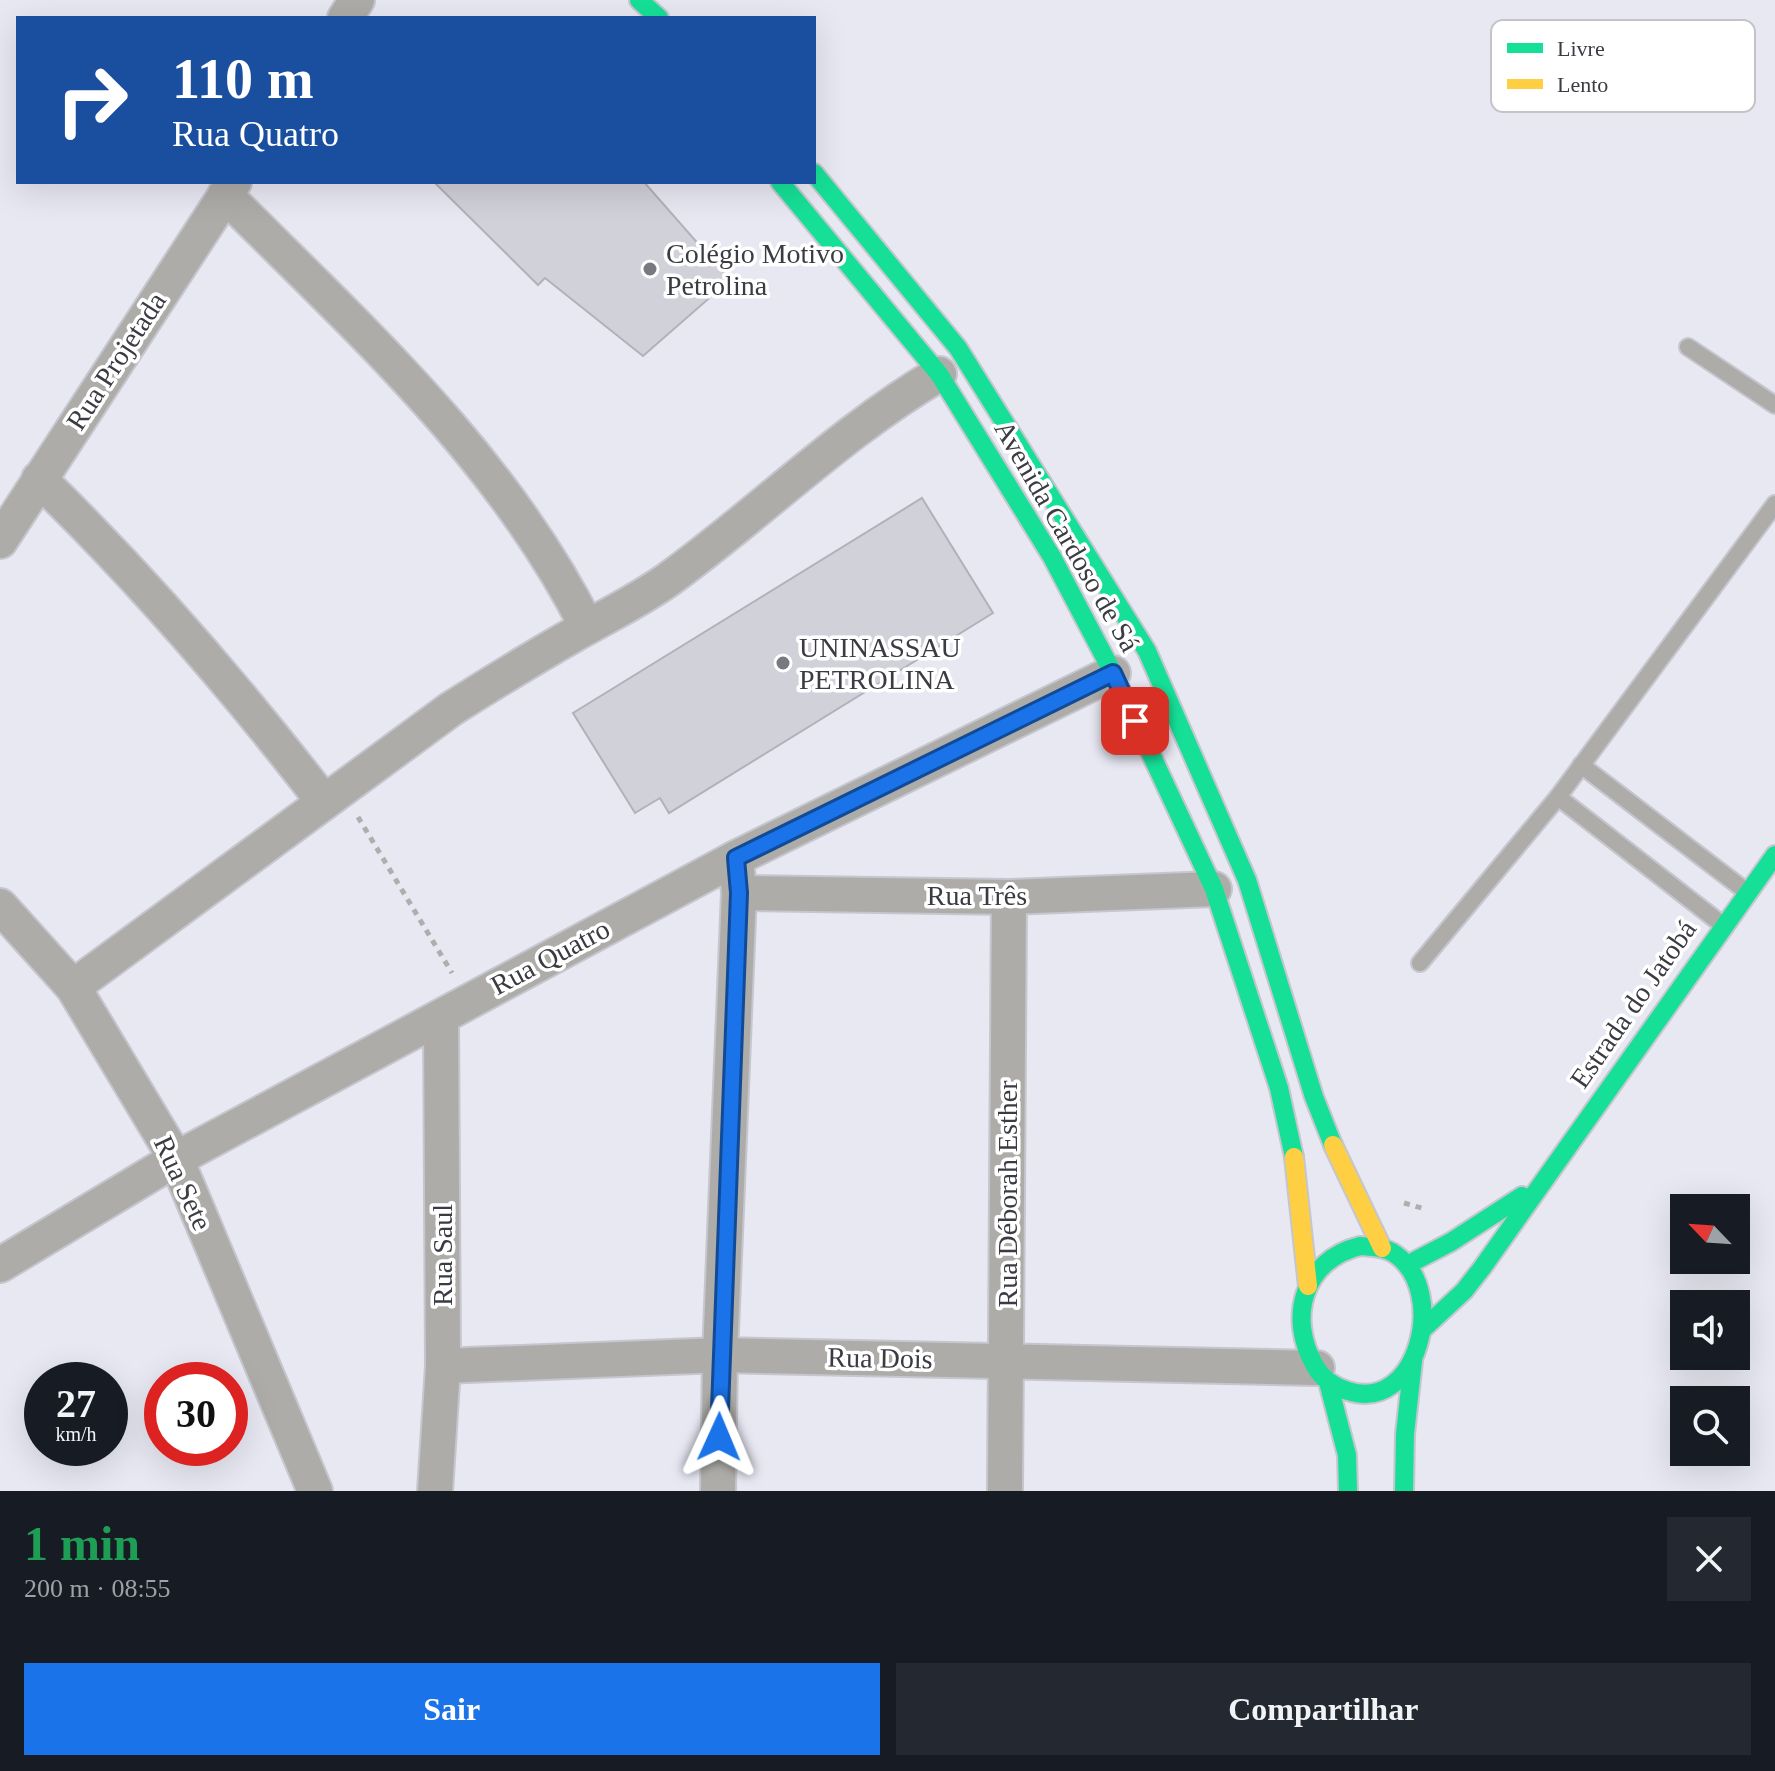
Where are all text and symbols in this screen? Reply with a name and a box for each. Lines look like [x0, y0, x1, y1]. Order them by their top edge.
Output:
legend [1491, 20, 1755, 112]
text: Livre [1557, 36, 1605, 61]
icon: right [40, 48, 144, 152]
text: 110 m [172, 48, 314, 110]
text: Lento [1557, 72, 1608, 97]
text: Rua Quatro [172, 114, 339, 154]
place label: Colégio Motivo Petrolina [666, 238, 844, 301]
marker: Colégio Motivo Petrolina [641, 260, 659, 278]
street label: Rua Projetada [60, 286, 172, 436]
street label: Avenida Cardoso de Sá [988, 415, 1146, 657]
place label: UNINASSAU PETROLINA [799, 632, 961, 695]
marker: UNINASSAU PETROLINA [774, 654, 792, 672]
pin [1101, 687, 1169, 755]
icon: arrive [1113, 699, 1157, 743]
street label: Rua Três [927, 880, 1027, 911]
street label: Rua Quatro [485, 913, 615, 1001]
street label: Estrada do Jatobá [1564, 914, 1703, 1094]
street label: Rua Déborah Esther [992, 1080, 1023, 1308]
street label: Rua Sete [148, 1131, 218, 1235]
north arrow [1670, 1194, 1750, 1274]
map controls [1670, 1194, 1750, 1466]
street label: Rua Saul [427, 1204, 458, 1306]
button: sound [1670, 1290, 1750, 1370]
street label: Rua Dois [827, 1342, 933, 1374]
speed limit sign: 30 [144, 1362, 248, 1466]
text: 27 [56, 1381, 96, 1426]
button: search [1670, 1386, 1750, 1466]
position arrow [677, 1395, 761, 1479]
text: km/h [55, 1423, 97, 1445]
text: 1 min [24, 1517, 140, 1570]
button: close [1667, 1517, 1751, 1601]
text: 200 m · 08:55 [24, 1574, 171, 1603]
button: Sair [24, 1663, 880, 1755]
button: Compartilhar [896, 1663, 1751, 1755]

